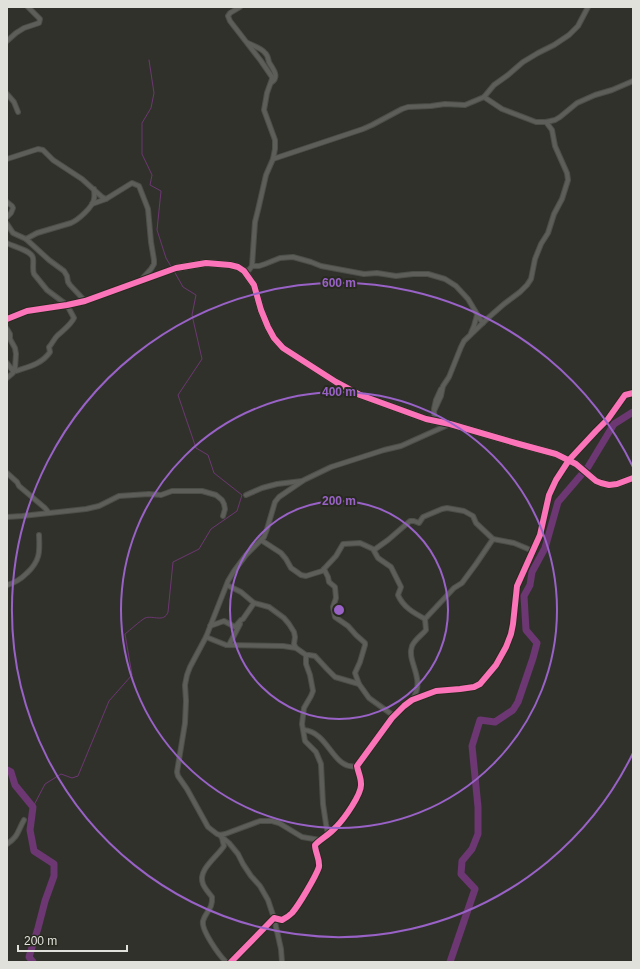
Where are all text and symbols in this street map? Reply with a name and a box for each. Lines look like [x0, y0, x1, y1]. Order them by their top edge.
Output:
text: 600 m [322, 276, 356, 290]
text: 400 m [322, 385, 356, 399]
text: 200 m [322, 494, 356, 508]
centre of rings [332, 603, 346, 617]
scale bar [18, 927, 127, 953]
text: 200 m [24, 934, 57, 948]

